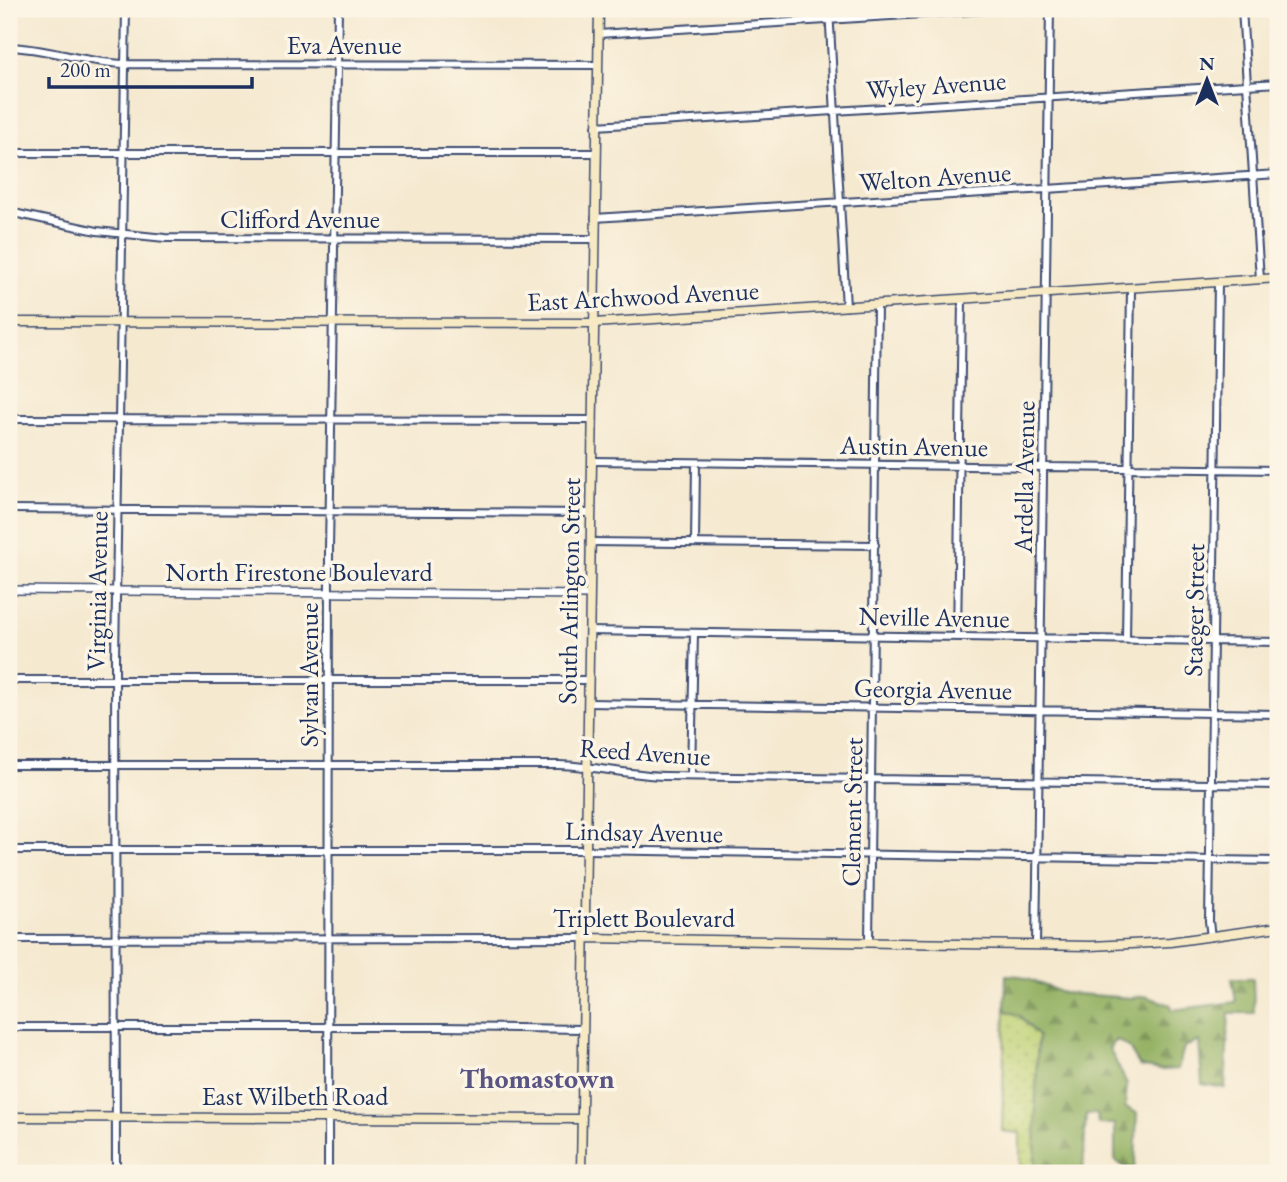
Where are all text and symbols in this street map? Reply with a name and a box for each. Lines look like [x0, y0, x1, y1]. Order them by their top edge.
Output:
street label: Eva Avenue [286, 28, 402, 62]
scale bar [49, 46, 252, 90]
north arrow [1172, 46, 1242, 116]
text: N [1199, 51, 1215, 76]
text: 200 m [60, 56, 111, 83]
street label: Wyley Avenue [865, 63, 1007, 107]
street label: Welton Avenue [858, 155, 1012, 199]
street label: Clifford Avenue [220, 202, 380, 236]
street label: East Archwood Avenue [526, 273, 760, 319]
street label: Ardella Avenue [1006, 400, 1042, 555]
street label: Austin Avenue [839, 428, 988, 464]
street label: South Arlington Street [550, 477, 588, 705]
street label: Virginia Avenue [79, 511, 115, 671]
street label: Staeger Street [1176, 543, 1212, 677]
street label: North Firestone Boulevard [165, 555, 434, 589]
street label: Neville Avenue [858, 599, 1010, 635]
street label: Sylvan Avenue [292, 603, 326, 747]
street label: Georgia Avenue [854, 671, 1012, 707]
street label: Reed Avenue [578, 730, 712, 774]
street label: Clement Street [834, 737, 870, 887]
street label: Lindsay Avenue [565, 814, 723, 850]
street label: Triplett Boulevard [553, 901, 736, 935]
district label: Thomastown [459, 1060, 615, 1096]
street label: East Wilbeth Road [202, 1079, 389, 1113]

